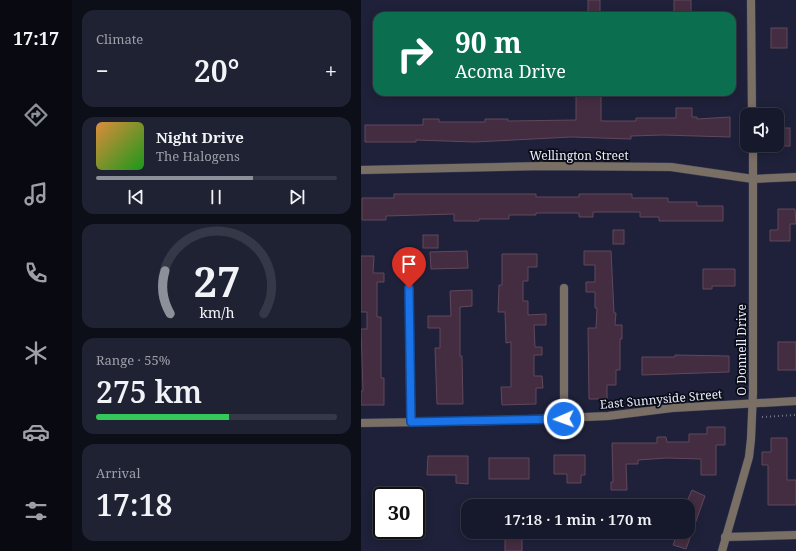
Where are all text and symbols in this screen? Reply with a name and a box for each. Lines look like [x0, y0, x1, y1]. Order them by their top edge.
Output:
text: 90 m [455, 23, 522, 61]
text: 17:17 [13, 26, 59, 50]
icon: right [389, 28, 441, 80]
text: Climate [96, 30, 143, 48]
text: 20° [194, 50, 240, 91]
text: − [96, 55, 109, 85]
text: + [325, 55, 337, 85]
text: Acoma Drive [455, 59, 566, 83]
icon: directions [22, 101, 50, 129]
map controls [740, 108, 784, 152]
button: sound [740, 108, 784, 152]
text: Night Drive [156, 127, 244, 147]
text: The Halogens [156, 147, 240, 165]
street label: Wellington Street [529, 147, 629, 164]
icon: music [22, 180, 50, 208]
icon: previous [125, 186, 147, 208]
icon: pause [205, 186, 227, 208]
icon: next [286, 186, 308, 208]
pin [392, 247, 426, 288]
text: 27 [193, 252, 240, 308]
icon: arrive [398, 253, 420, 275]
icon: phone [22, 259, 50, 287]
text: km/h [199, 302, 234, 321]
street label: O Donnell Drive [733, 304, 750, 396]
icon: climate [22, 339, 50, 367]
text: Range · 55% [96, 351, 170, 369]
text: 275 km [96, 371, 202, 412]
street label: East Sunnyside Street [599, 385, 723, 413]
position arrow [543, 398, 585, 440]
icon: car [22, 418, 50, 446]
text: Arrival [96, 464, 140, 482]
text: 17:18 [96, 484, 172, 525]
speed limit sign: 30 [373, 487, 425, 539]
icon: filters [22, 497, 50, 525]
text: 17:18 · 1 min · 170 m [504, 509, 652, 529]

